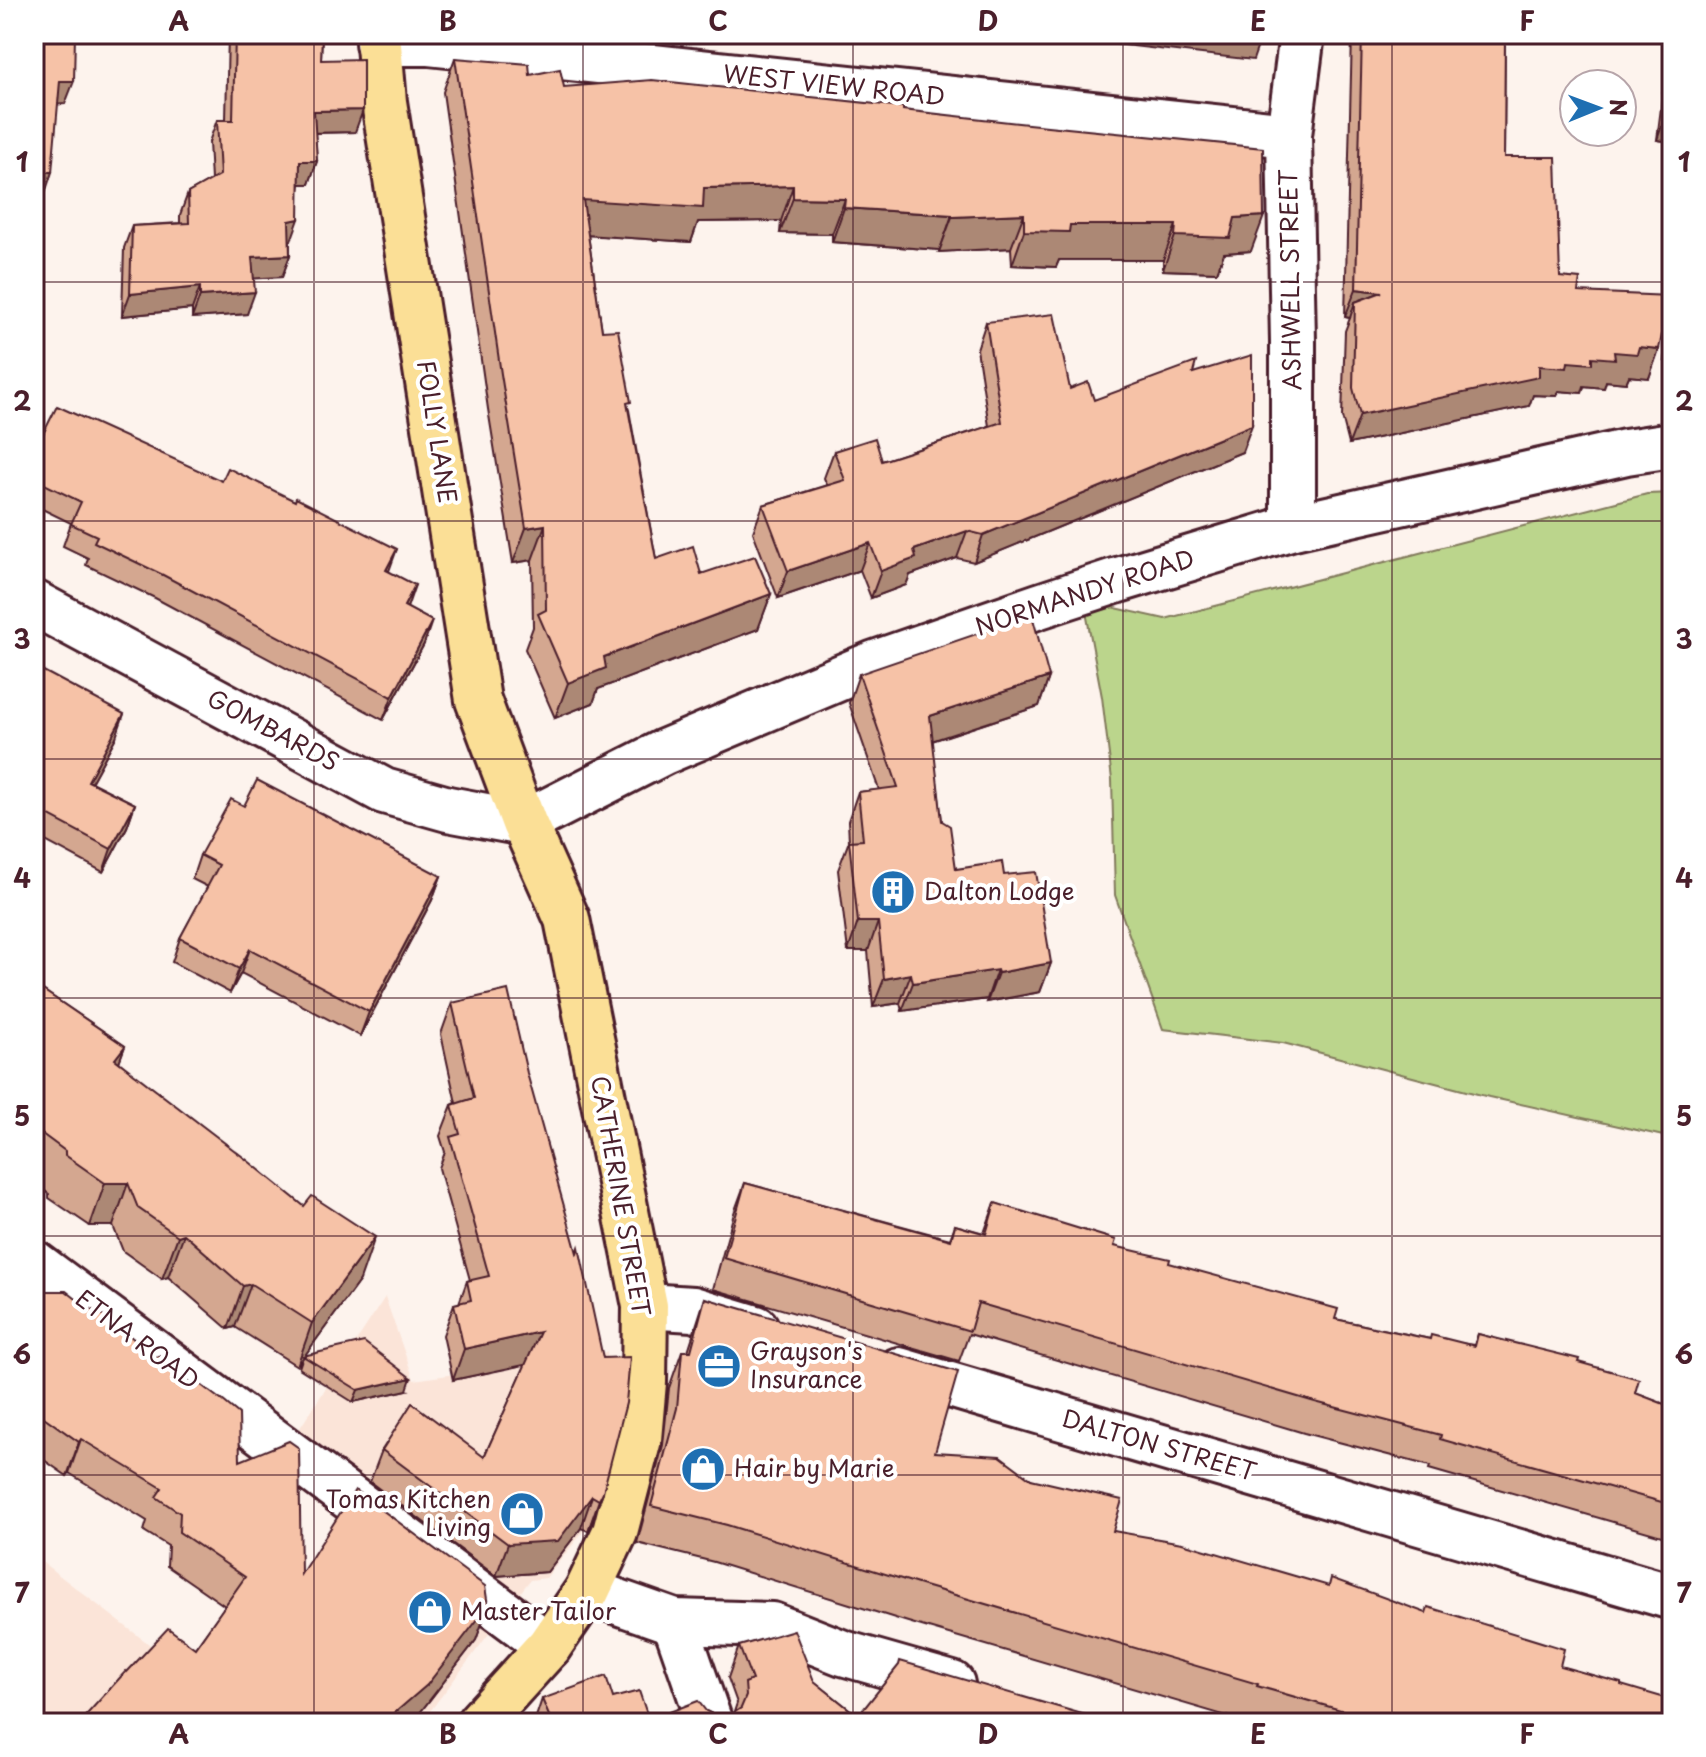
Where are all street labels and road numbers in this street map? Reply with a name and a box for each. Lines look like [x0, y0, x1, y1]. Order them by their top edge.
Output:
street label: WEST VIEW ROAD [722, 54, 947, 114]
street label: ASHWELL STREET [1269, 169, 1309, 391]
street label: FOLLY LANE [409, 357, 467, 506]
street label: NORMANDY ROAD [970, 539, 1199, 644]
street label: GOMBARDS [201, 679, 347, 779]
street label: CATHERINE STREET [583, 1073, 661, 1319]
street label: ETNA ROAD [69, 1280, 208, 1397]
street label: DALTON STREET [1058, 1399, 1261, 1489]

